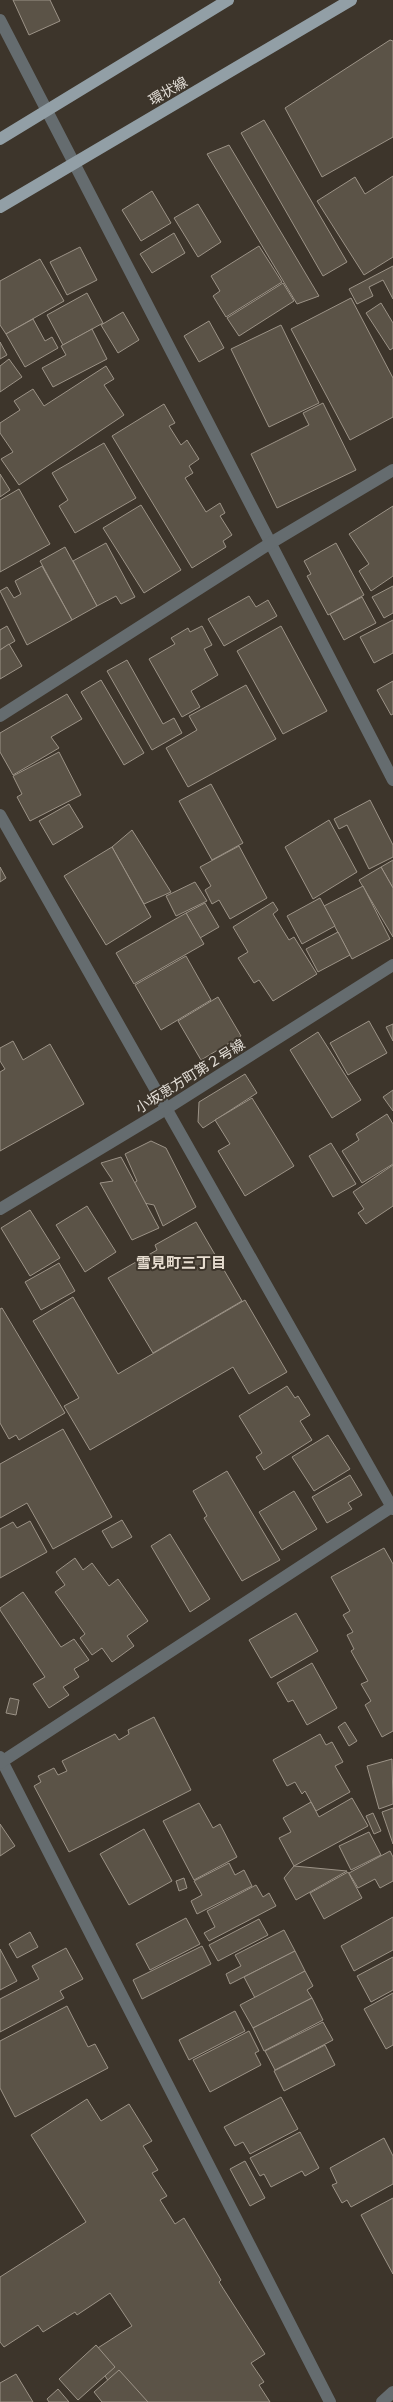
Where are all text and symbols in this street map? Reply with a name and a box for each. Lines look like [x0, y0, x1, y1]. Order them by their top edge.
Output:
street label: 環状線 [145, 73, 191, 109]
street label: 小坂恵方町第２号線 [132, 1035, 248, 1117]
district label: 雪見町三丁目 [136, 1253, 226, 1272]

